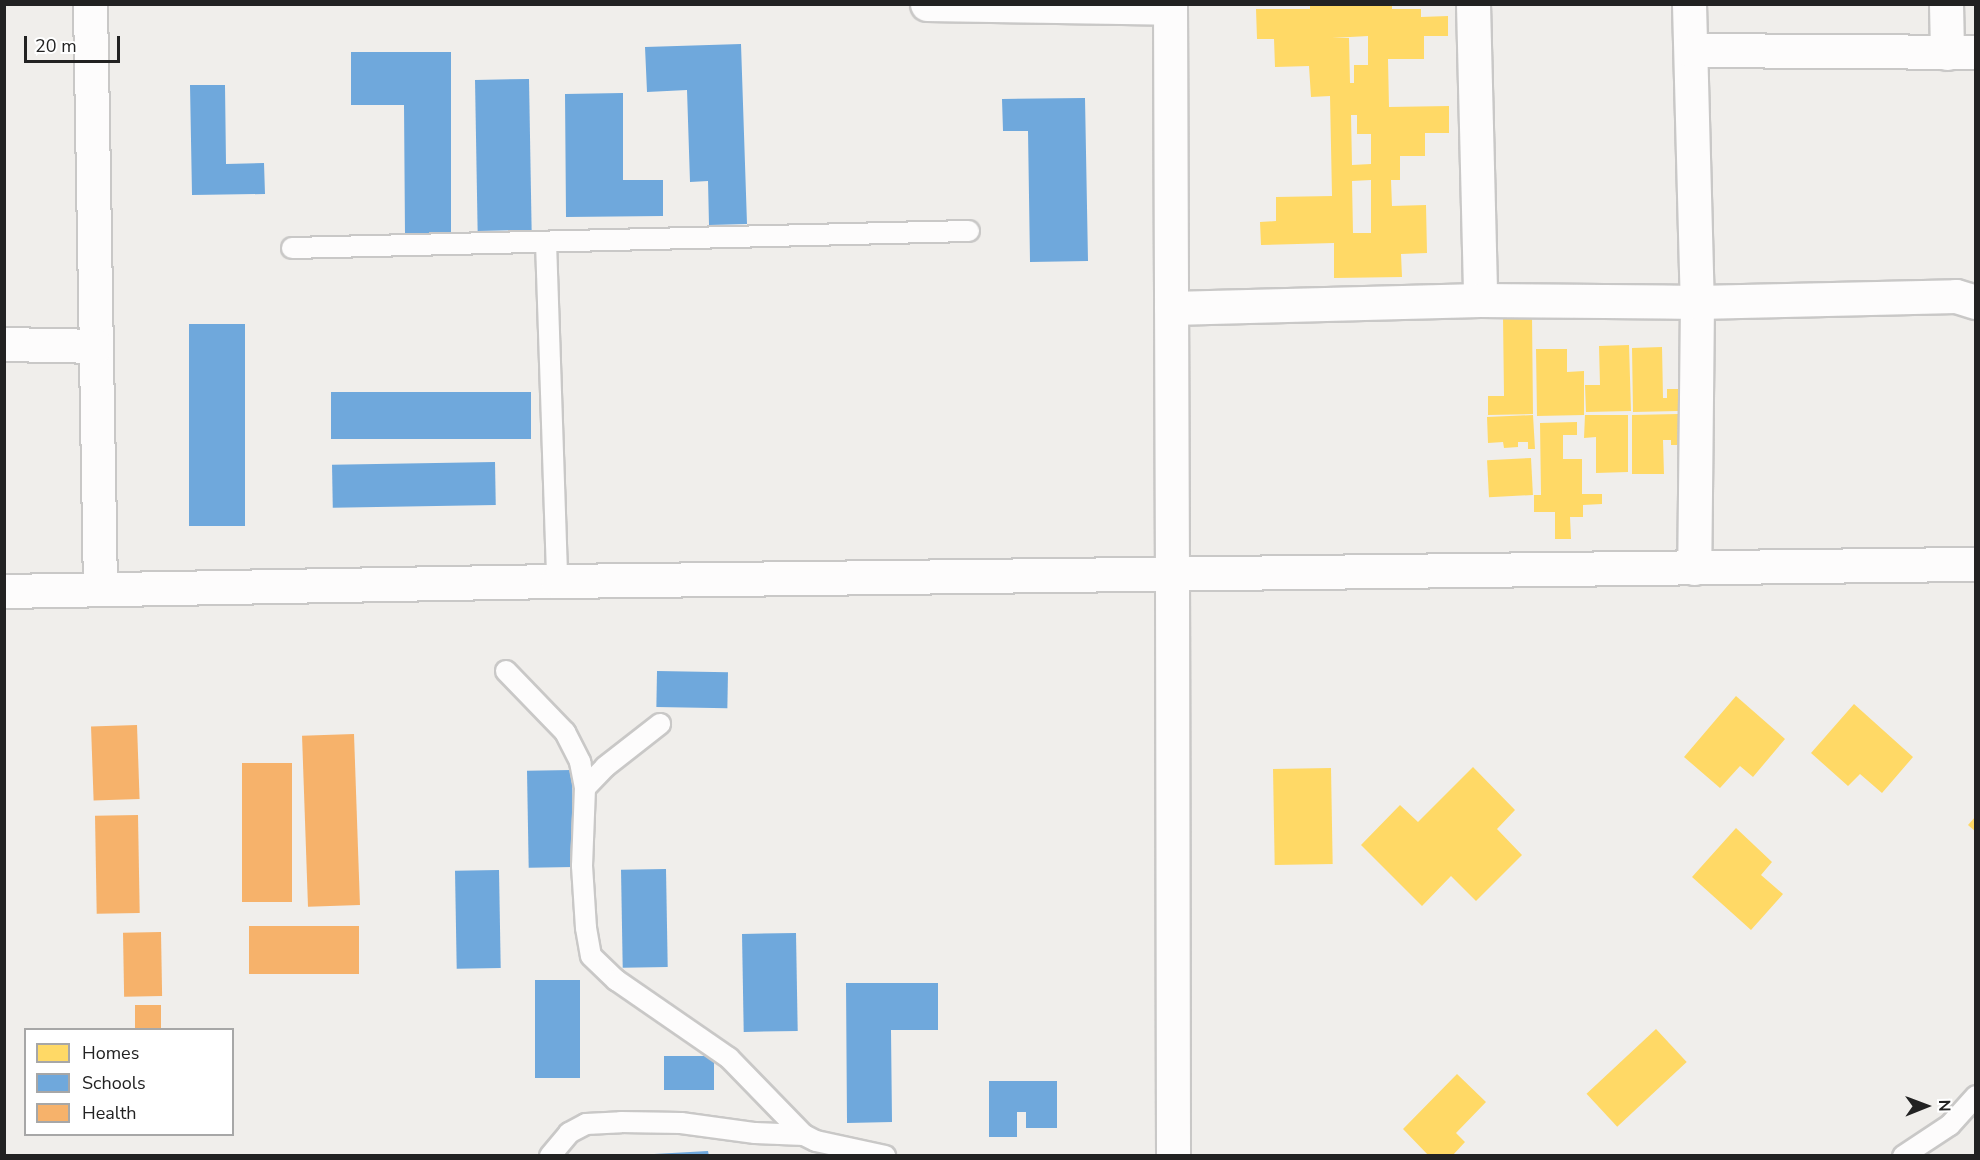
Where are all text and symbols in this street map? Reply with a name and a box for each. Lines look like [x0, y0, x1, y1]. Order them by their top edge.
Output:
scale bar [27, 24, 123, 62]
text: 20 m [35, 34, 77, 58]
legend [24, 1028, 234, 1136]
text: Homes [82, 1041, 139, 1065]
text: Schools [82, 1071, 146, 1095]
north arrow [1896, 1076, 1956, 1136]
text: N [1933, 1100, 1955, 1112]
text: Health [82, 1101, 137, 1125]

